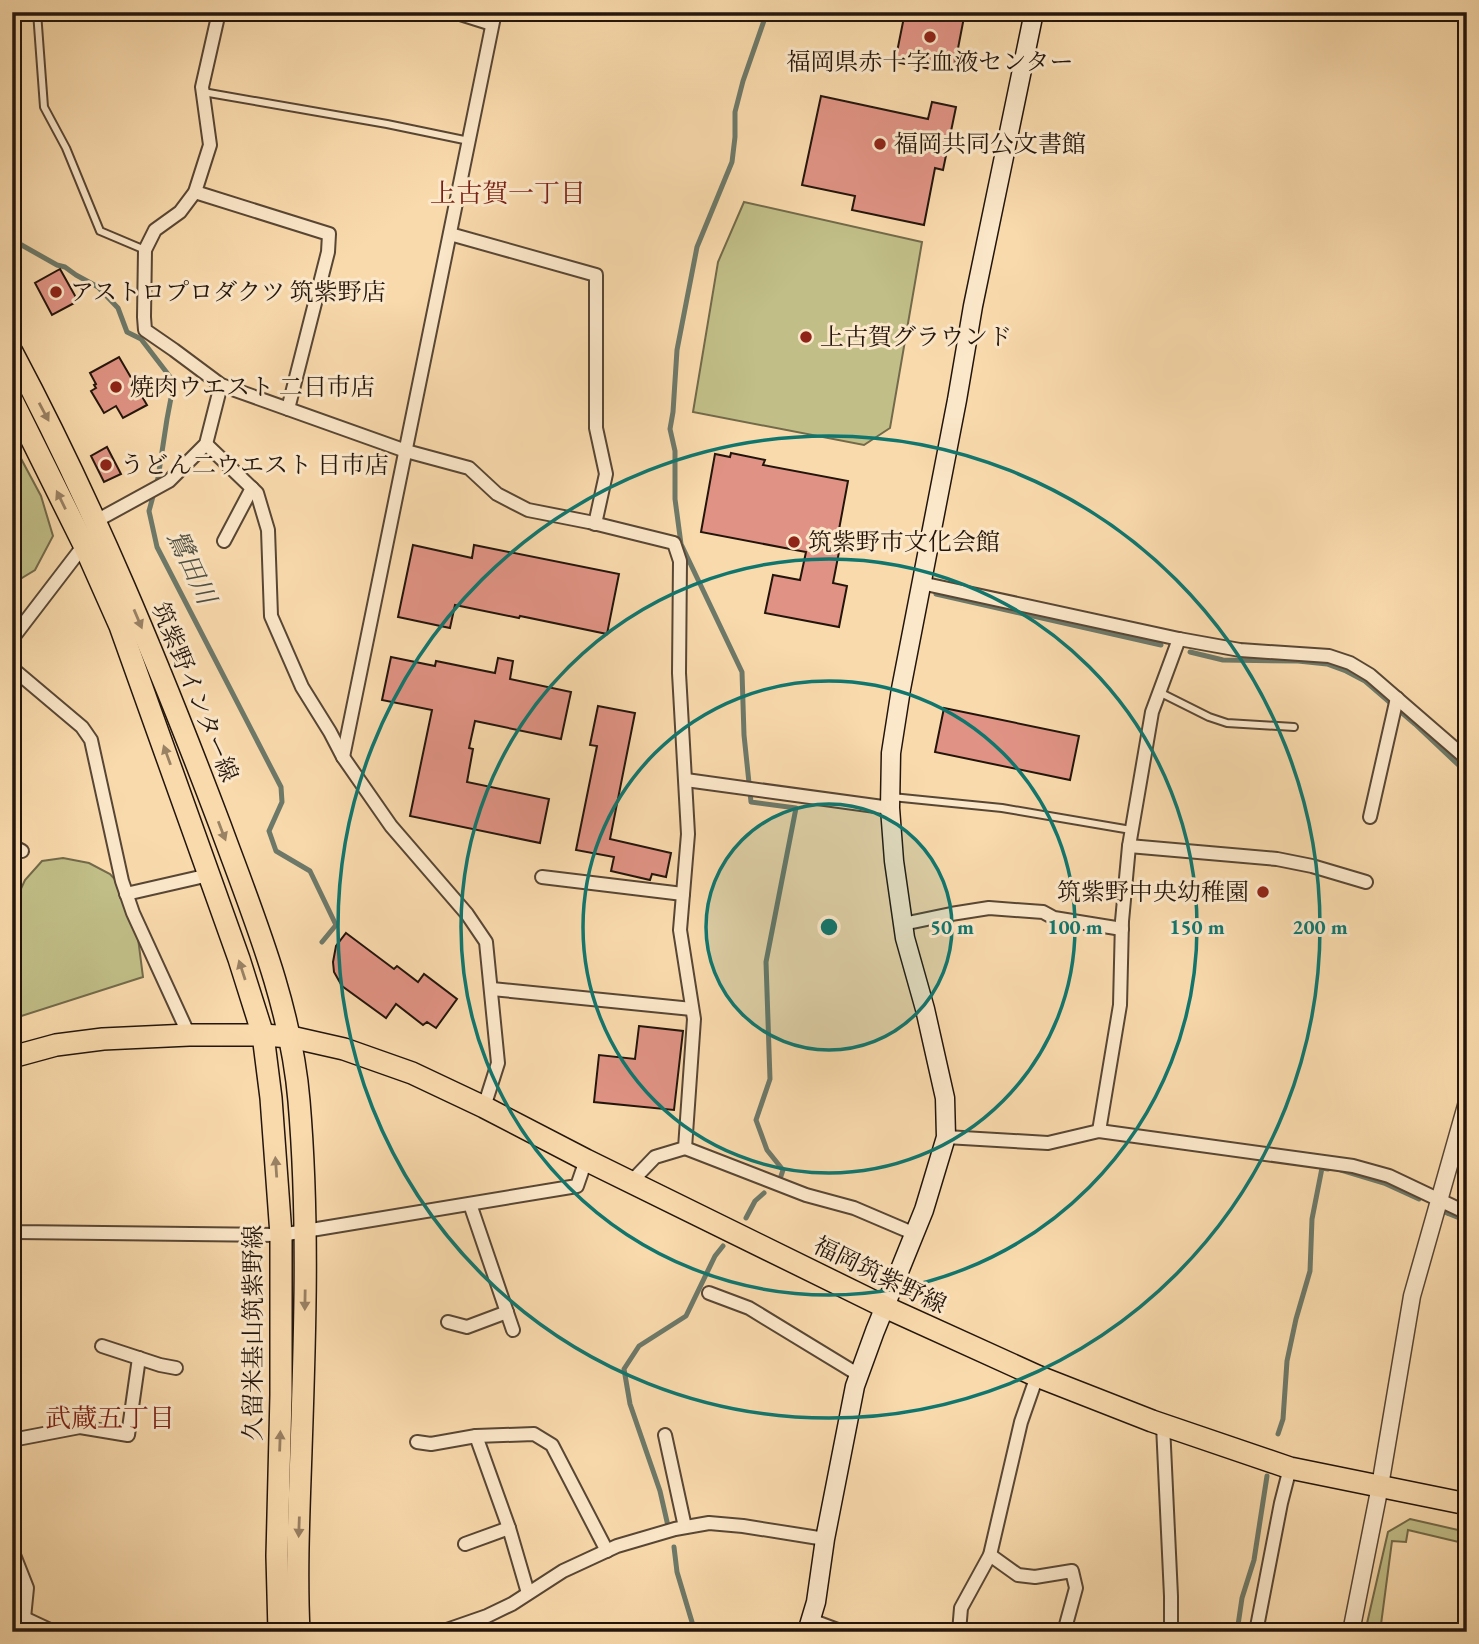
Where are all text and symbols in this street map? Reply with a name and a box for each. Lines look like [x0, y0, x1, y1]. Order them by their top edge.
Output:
marker: 福岡県赤十字血液センター [922, 29, 938, 45]
place label: 福岡県赤十字血液センター [786, 46, 1074, 77]
place label: 福岡共同公文書館 [894, 128, 1086, 159]
marker: 福岡共同公文書館 [872, 136, 888, 152]
district label: 上古賀一丁目 [430, 176, 586, 210]
place label: アストロプロダクツ 筑紫野店 [70, 276, 386, 307]
marker: アストロプロダクツ 筑紫野店 [48, 284, 64, 300]
place label: 上古賀グラウンド [820, 321, 1012, 352]
marker: 上古賀グラウンド [798, 329, 814, 345]
place label: 焼肉ウエスト 二日市店 [130, 371, 375, 402]
marker: 焼肉ウエスト 二日市店 [108, 379, 124, 395]
one-way arrow [39, 402, 50, 422]
place label: うどん二ウエスト 日市店 [120, 449, 389, 480]
marker: うどん二ウエスト 日市店 [98, 457, 114, 473]
one-way arrow [56, 490, 67, 510]
water label: 鷺田川 [160, 524, 225, 612]
place label: 筑紫野市文化会館 [808, 526, 1000, 557]
marker: 筑紫野市文化会館 [786, 534, 802, 550]
street label: 筑紫野インター線 [145, 597, 246, 786]
one-way arrow [132, 609, 143, 630]
one-way arrow [161, 745, 172, 766]
one-way arrow [216, 820, 227, 841]
place label: 筑紫野中央幼稚園 [1057, 876, 1249, 907]
marker: 筑紫野中央幼稚園 [1255, 884, 1271, 900]
text: 50 m [930, 913, 974, 940]
text: 100 m [1047, 913, 1103, 940]
text: 150 m [1169, 913, 1225, 940]
text: 200 m [1292, 913, 1348, 940]
centre of rings [817, 915, 841, 939]
one-way arrow [236, 959, 247, 980]
one-way arrow [270, 1155, 281, 1177]
street label: 久留米基山筑紫野線 [237, 1225, 268, 1441]
street label: 福岡筑紫野線 [809, 1229, 952, 1320]
one-way arrow [299, 1289, 310, 1311]
district label: 武蔵五丁目 [45, 1401, 175, 1435]
one-way arrow [274, 1430, 286, 1452]
one-way arrow [293, 1516, 305, 1538]

